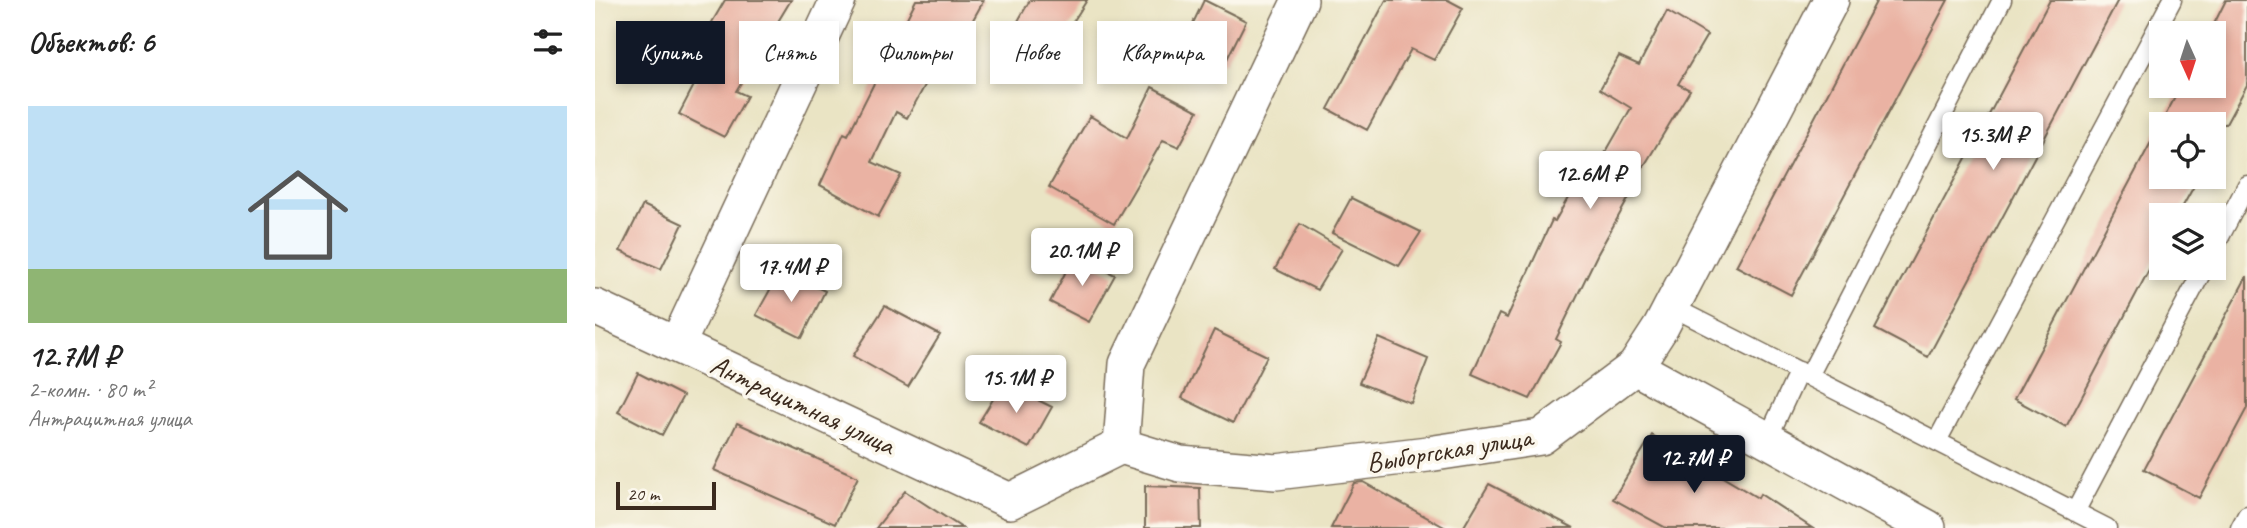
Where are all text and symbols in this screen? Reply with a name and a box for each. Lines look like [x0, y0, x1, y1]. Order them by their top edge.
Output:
chip: Купить [616, 21, 725, 84]
chip: Снять [739, 21, 839, 84]
chip: Фильтры [853, 21, 976, 84]
chip: Новое [990, 21, 1083, 84]
chip: Квартира [1097, 21, 1227, 84]
north arrow [2149, 21, 2226, 98]
map controls [2149, 21, 2226, 280]
text: Объектов: 6 [28, 23, 154, 61]
icon: filters [529, 23, 567, 61]
button: locate [2149, 112, 2226, 189]
pin: 15.3M ₽ [1928, 113, 2058, 172]
text: 15.3M ₽ [1958, 120, 2028, 149]
icon: home [235, 152, 361, 278]
pin: 12.6M ₽ [1525, 152, 1655, 211]
text: 12.6M ₽ [1555, 159, 1625, 188]
button: layers [2149, 203, 2226, 280]
pin: 20.1M ₽ [1017, 229, 1147, 288]
text: 20.1M ₽ [1047, 236, 1117, 265]
pin: 17.4M ₽ [726, 244, 856, 304]
text: 17.4M ₽ [756, 252, 826, 281]
text: 12.7M ₽ [28, 337, 119, 375]
street label: Антрацитная улица [705, 347, 902, 463]
pin: 15.1M ₽ [951, 356, 1081, 415]
text: 15.1M ₽ [981, 363, 1051, 392]
text: 2-комн. · 80 m² [28, 375, 152, 404]
text: Антрацитная улица [28, 404, 192, 433]
street label: Выборгская улица [1364, 419, 1537, 480]
pin: 12.7M ₽ [1629, 435, 1759, 495]
text: 12.7M ₽ [1659, 443, 1729, 472]
scale bar [616, 479, 716, 511]
text: 20 m [627, 482, 659, 506]

